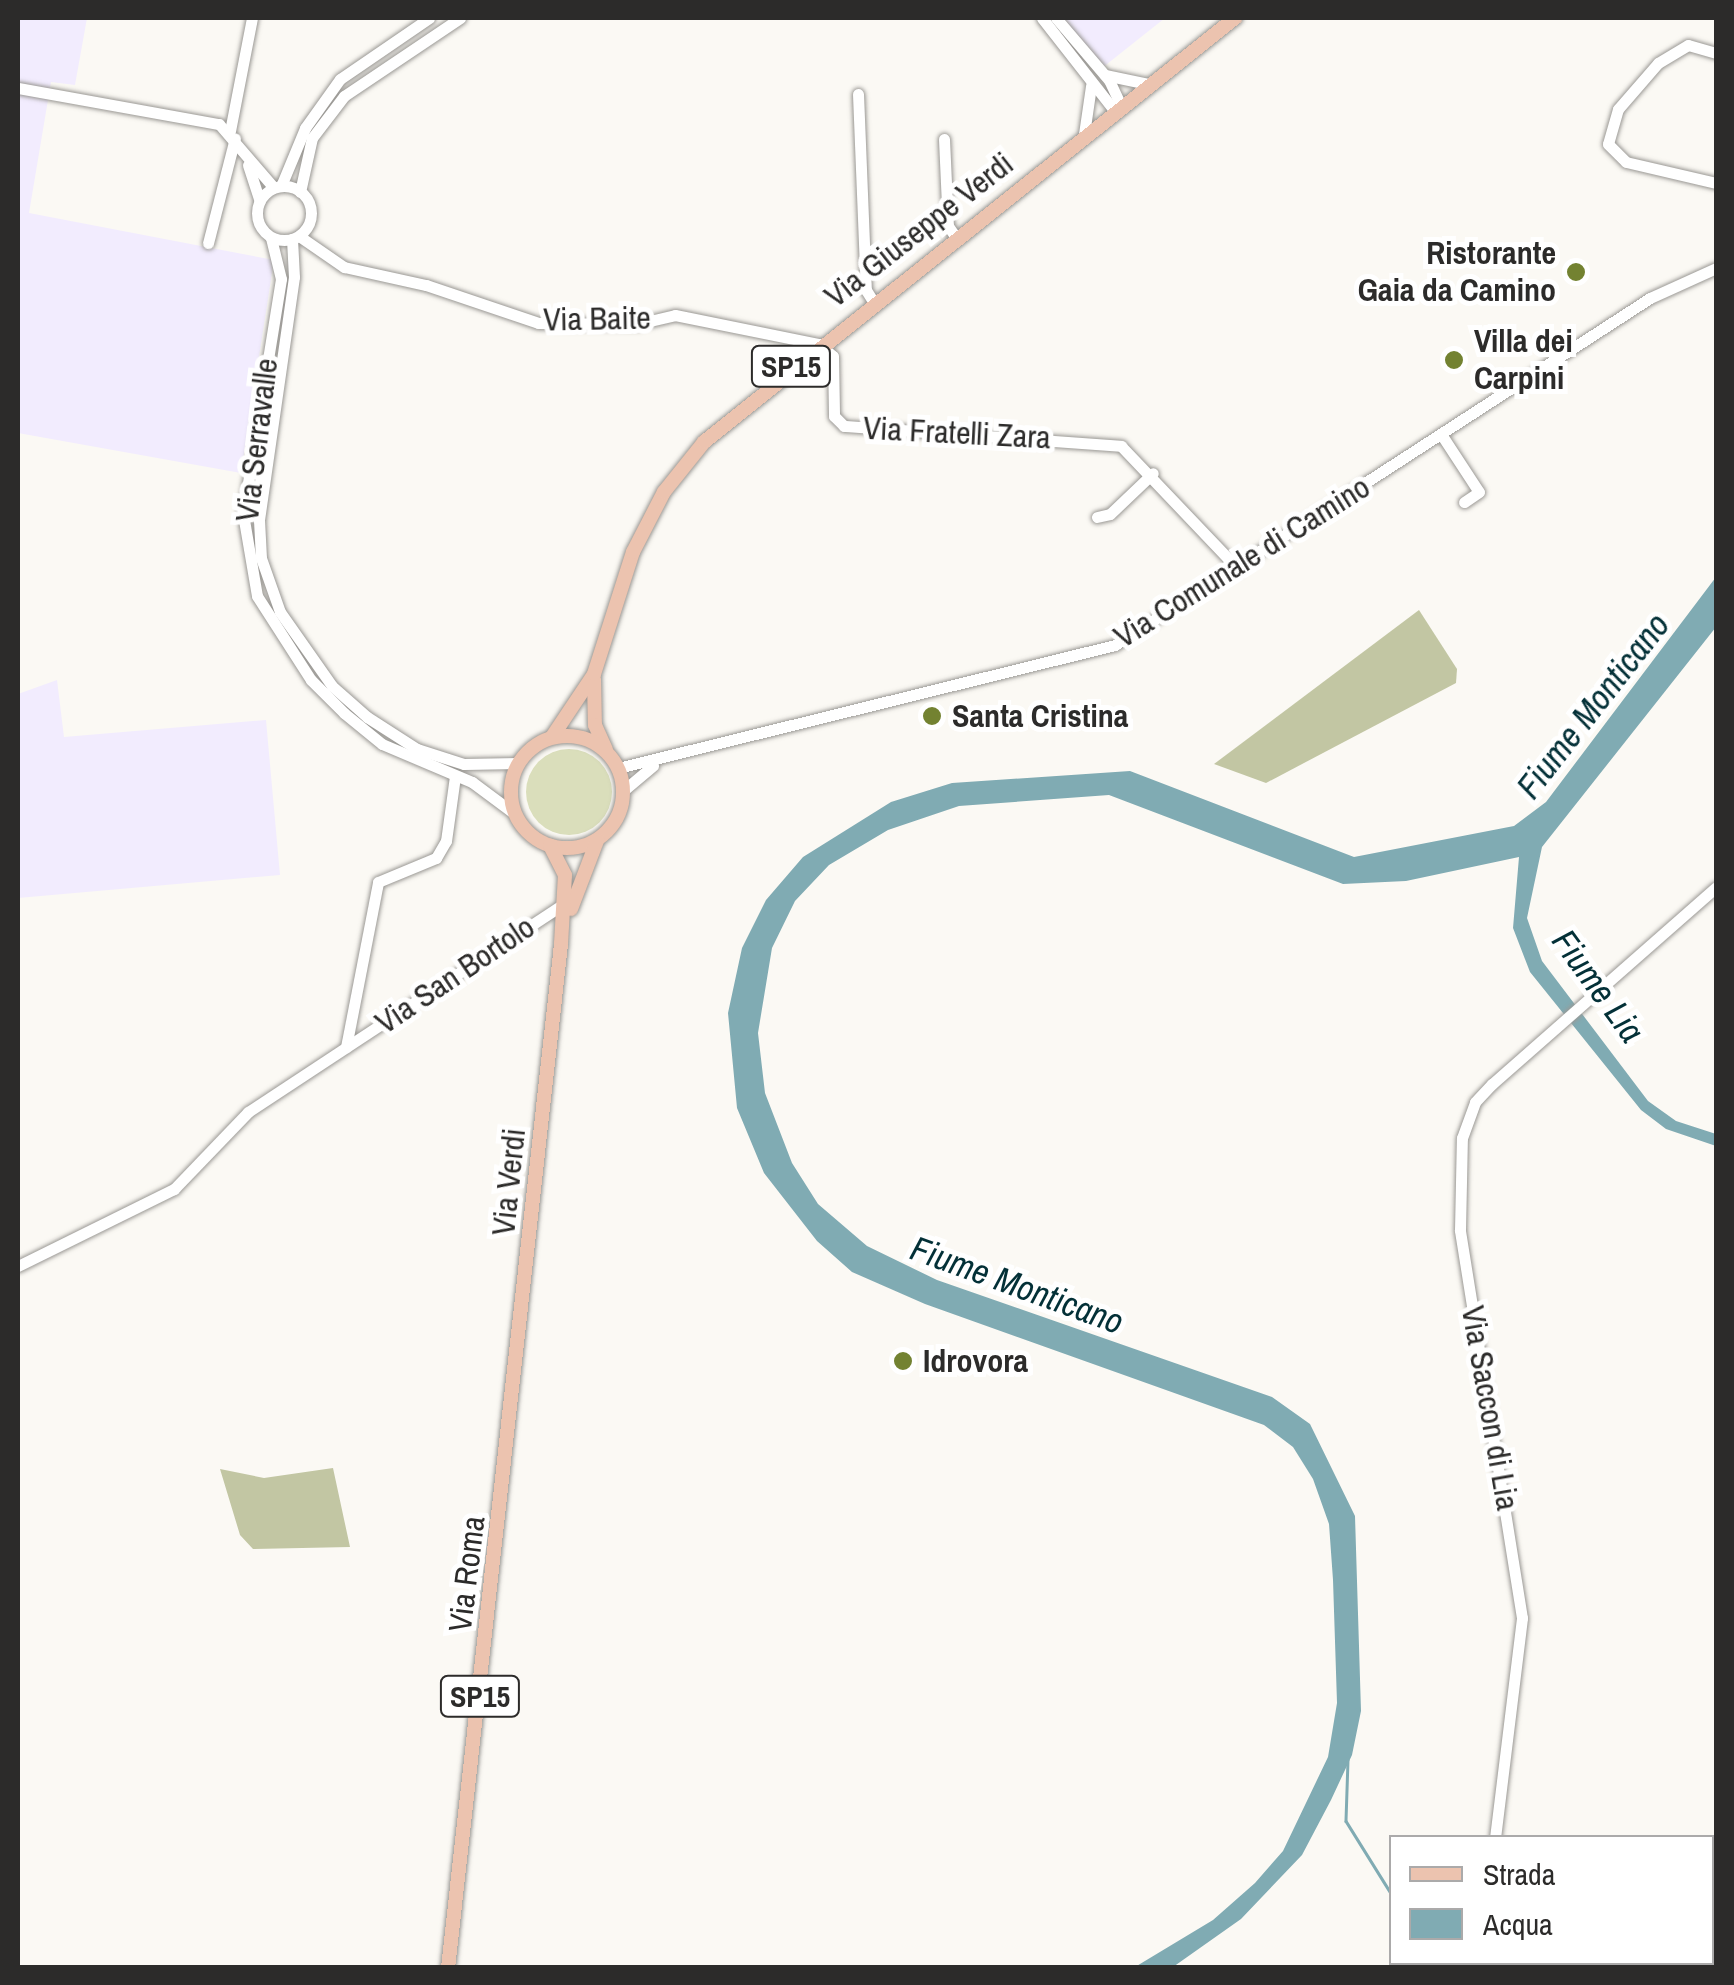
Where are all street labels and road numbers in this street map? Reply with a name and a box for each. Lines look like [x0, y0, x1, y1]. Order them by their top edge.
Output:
street label: Via Giuseppe Verdi [817, 144, 1021, 316]
street label: Via Baite [543, 299, 651, 339]
road number: SP15 [748, 341, 834, 391]
street label: Via Serravalle [228, 356, 286, 524]
street label: Via Fratelli Zara [862, 409, 1052, 457]
street label: Via Comunale di Camino [1107, 468, 1377, 656]
street label: Via San Bortolo [368, 908, 542, 1042]
street label: Via Verdi [484, 1127, 534, 1237]
street label: Via Saccon di Lia [1453, 1303, 1527, 1513]
street label: Via Roma [441, 1514, 493, 1634]
road number: SP15 [438, 1671, 522, 1721]

